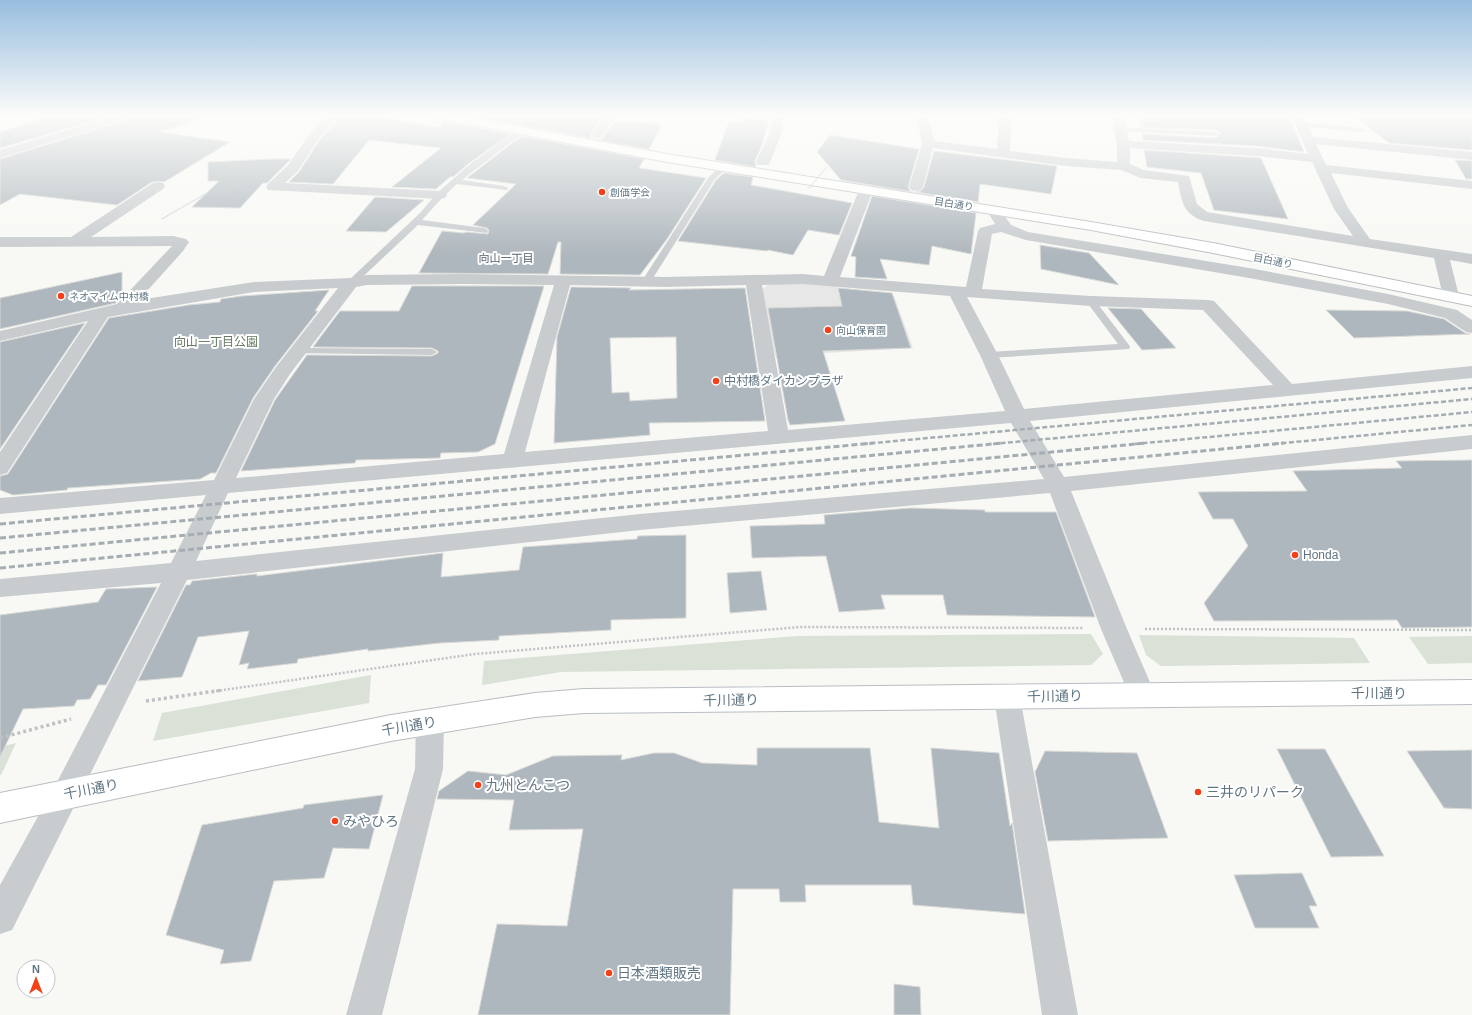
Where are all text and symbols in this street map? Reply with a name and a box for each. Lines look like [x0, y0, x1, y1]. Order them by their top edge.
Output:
marker: 創価学会 [597, 187, 607, 197]
place label: 創価学会 [610, 187, 650, 198]
street label: 目白通り [933, 195, 975, 213]
district label: 向山一丁目 [479, 252, 534, 264]
street label: 目白通り [1252, 252, 1294, 270]
marker: ネオマイム中村橋 [56, 291, 66, 301]
place label: ネオマイム中村橋 [69, 291, 149, 302]
marker: 向山保育園 [823, 325, 833, 335]
place label: 向山保育園 [836, 325, 886, 336]
park label: 向山一丁目公園 [174, 335, 258, 349]
place label: 中村橋ダイカンプラザ [724, 374, 844, 388]
marker: 中村橋ダイカンプラザ [711, 376, 721, 386]
place label: Honda [1303, 548, 1339, 562]
marker: Honda [1290, 550, 1300, 560]
street label: 千川通り [1351, 685, 1407, 701]
street label: 千川通り [1027, 688, 1083, 704]
street label: 千川通り [703, 692, 759, 708]
street label: 千川通り [380, 713, 438, 739]
street label: 千川通り [62, 776, 120, 802]
place label: 九州とんこつ [486, 777, 570, 793]
marker: 九州とんこつ [473, 780, 483, 790]
place label: 三井のリパーク [1206, 784, 1304, 800]
marker: 三井のリパーク [1193, 787, 1203, 797]
place label: みやひろ [343, 813, 399, 829]
marker: みやひろ [330, 816, 340, 826]
north arrow [16, 959, 56, 999]
text: N [32, 963, 40, 975]
place label: 日本酒類販売 [617, 965, 701, 981]
marker: 日本酒類販売 [604, 968, 614, 978]

